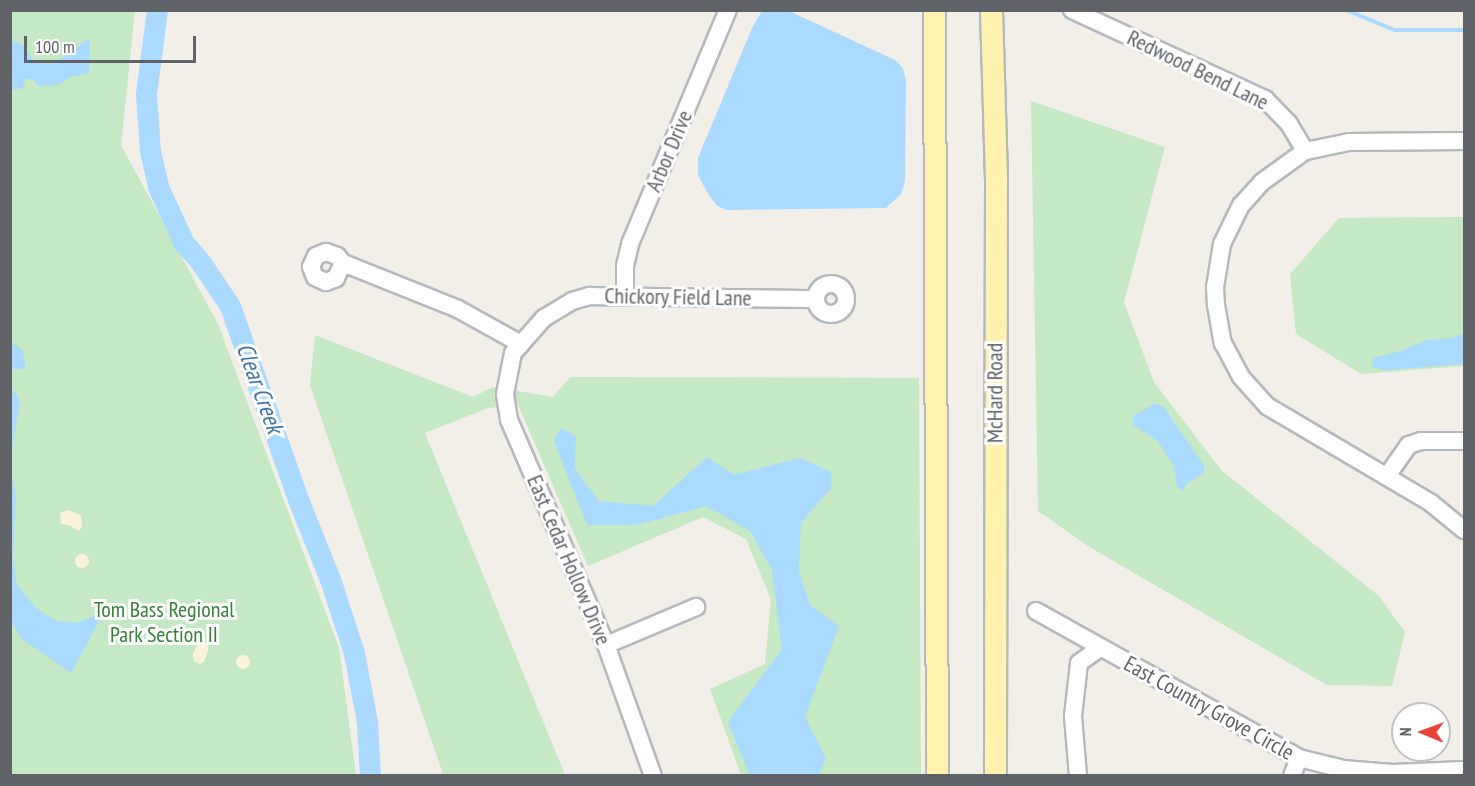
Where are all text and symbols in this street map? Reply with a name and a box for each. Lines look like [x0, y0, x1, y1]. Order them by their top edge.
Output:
scale bar [27, 24, 200, 62]
street label: Redwood Bend Lane [1123, 24, 1273, 116]
text: 100 m [35, 35, 75, 58]
street label: Arbor Drive [640, 106, 698, 196]
street label: Chickory Field Lane [604, 283, 752, 311]
water label: Clear Creek [230, 339, 290, 437]
street label: McHard Road [982, 343, 1008, 443]
street label: East Cedar Hollow Drive [521, 471, 617, 649]
park label: Tom Bass Regional Park Section II [94, 596, 234, 648]
street label: East Country Grove Circle [1119, 650, 1299, 766]
north arrow [1391, 702, 1451, 762]
text: N [1395, 727, 1415, 736]

